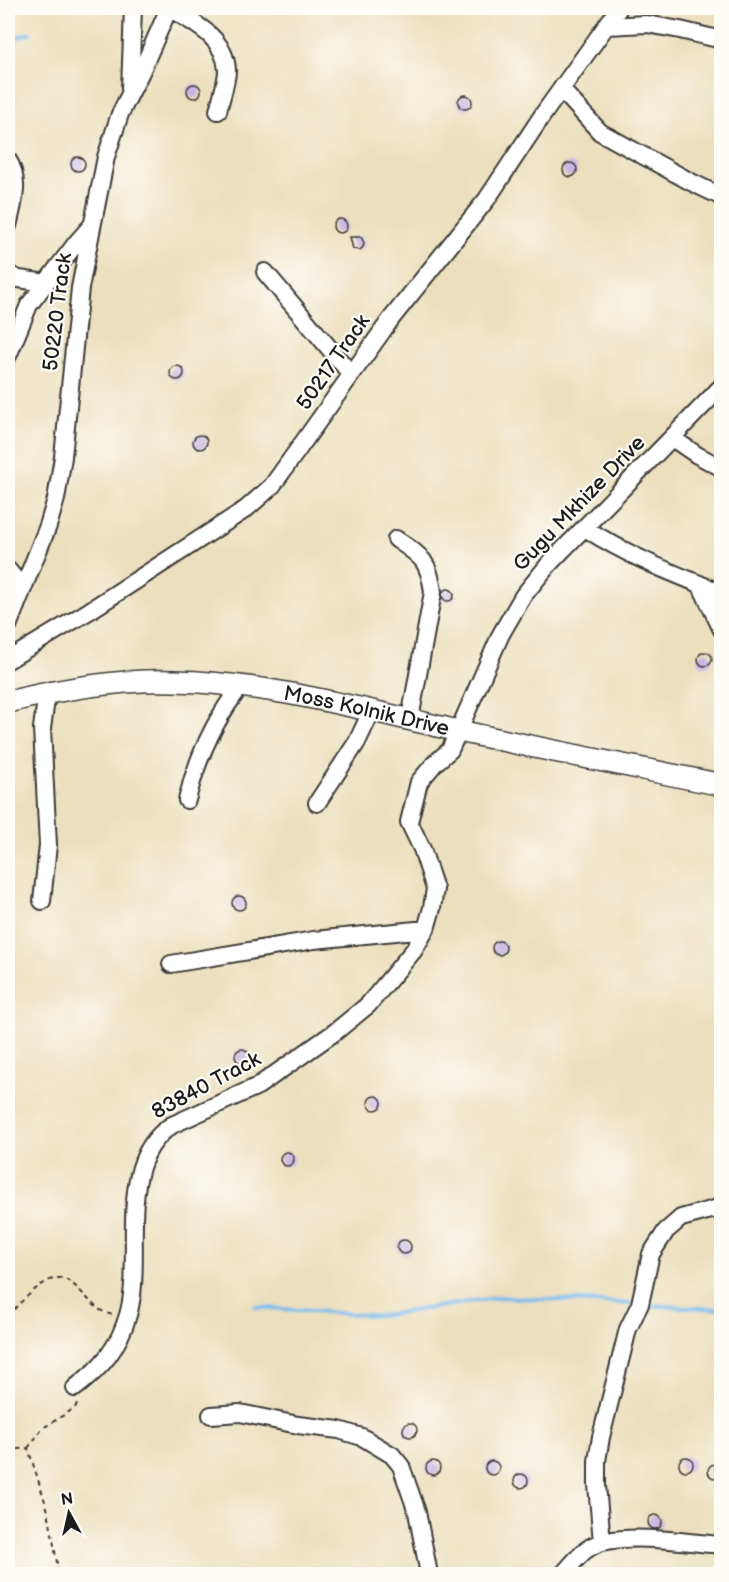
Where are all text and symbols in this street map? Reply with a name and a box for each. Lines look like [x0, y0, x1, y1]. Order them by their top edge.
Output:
street label: 50220 Track [38, 251, 77, 372]
street label: 50217 Track [291, 309, 376, 415]
street label: Gugu Mkhize Drive [508, 430, 651, 576]
street label: Moss Kolnik Drive [282, 681, 452, 741]
street label: 83840 Track [148, 1046, 266, 1125]
north arrow [39, 1483, 99, 1543]
text: N [60, 1489, 74, 1510]

